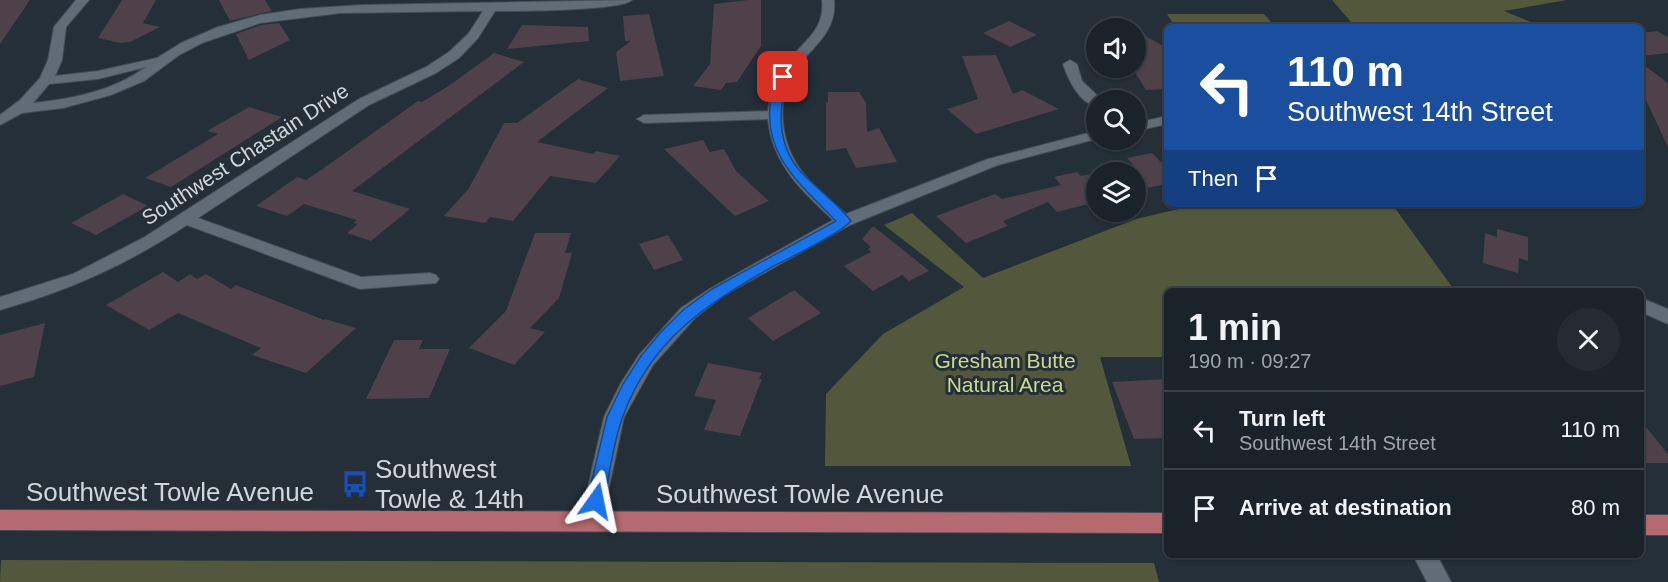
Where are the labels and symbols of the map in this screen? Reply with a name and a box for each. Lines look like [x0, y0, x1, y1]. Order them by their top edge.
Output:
pin [757, 51, 808, 102]
street label: Southwest Chastain Drive [137, 79, 353, 229]
park label: Gresham Butte Natural Area [934, 349, 1076, 396]
place label: Southwest Towle & 14th [375, 454, 524, 514]
bus stop icon: Southwest Towle & 14th [340, 469, 370, 499]
position arrow [564, 469, 628, 533]
street label: Southwest Towle Avenue [26, 477, 314, 507]
street label: Southwest Towle Avenue [656, 479, 944, 509]

